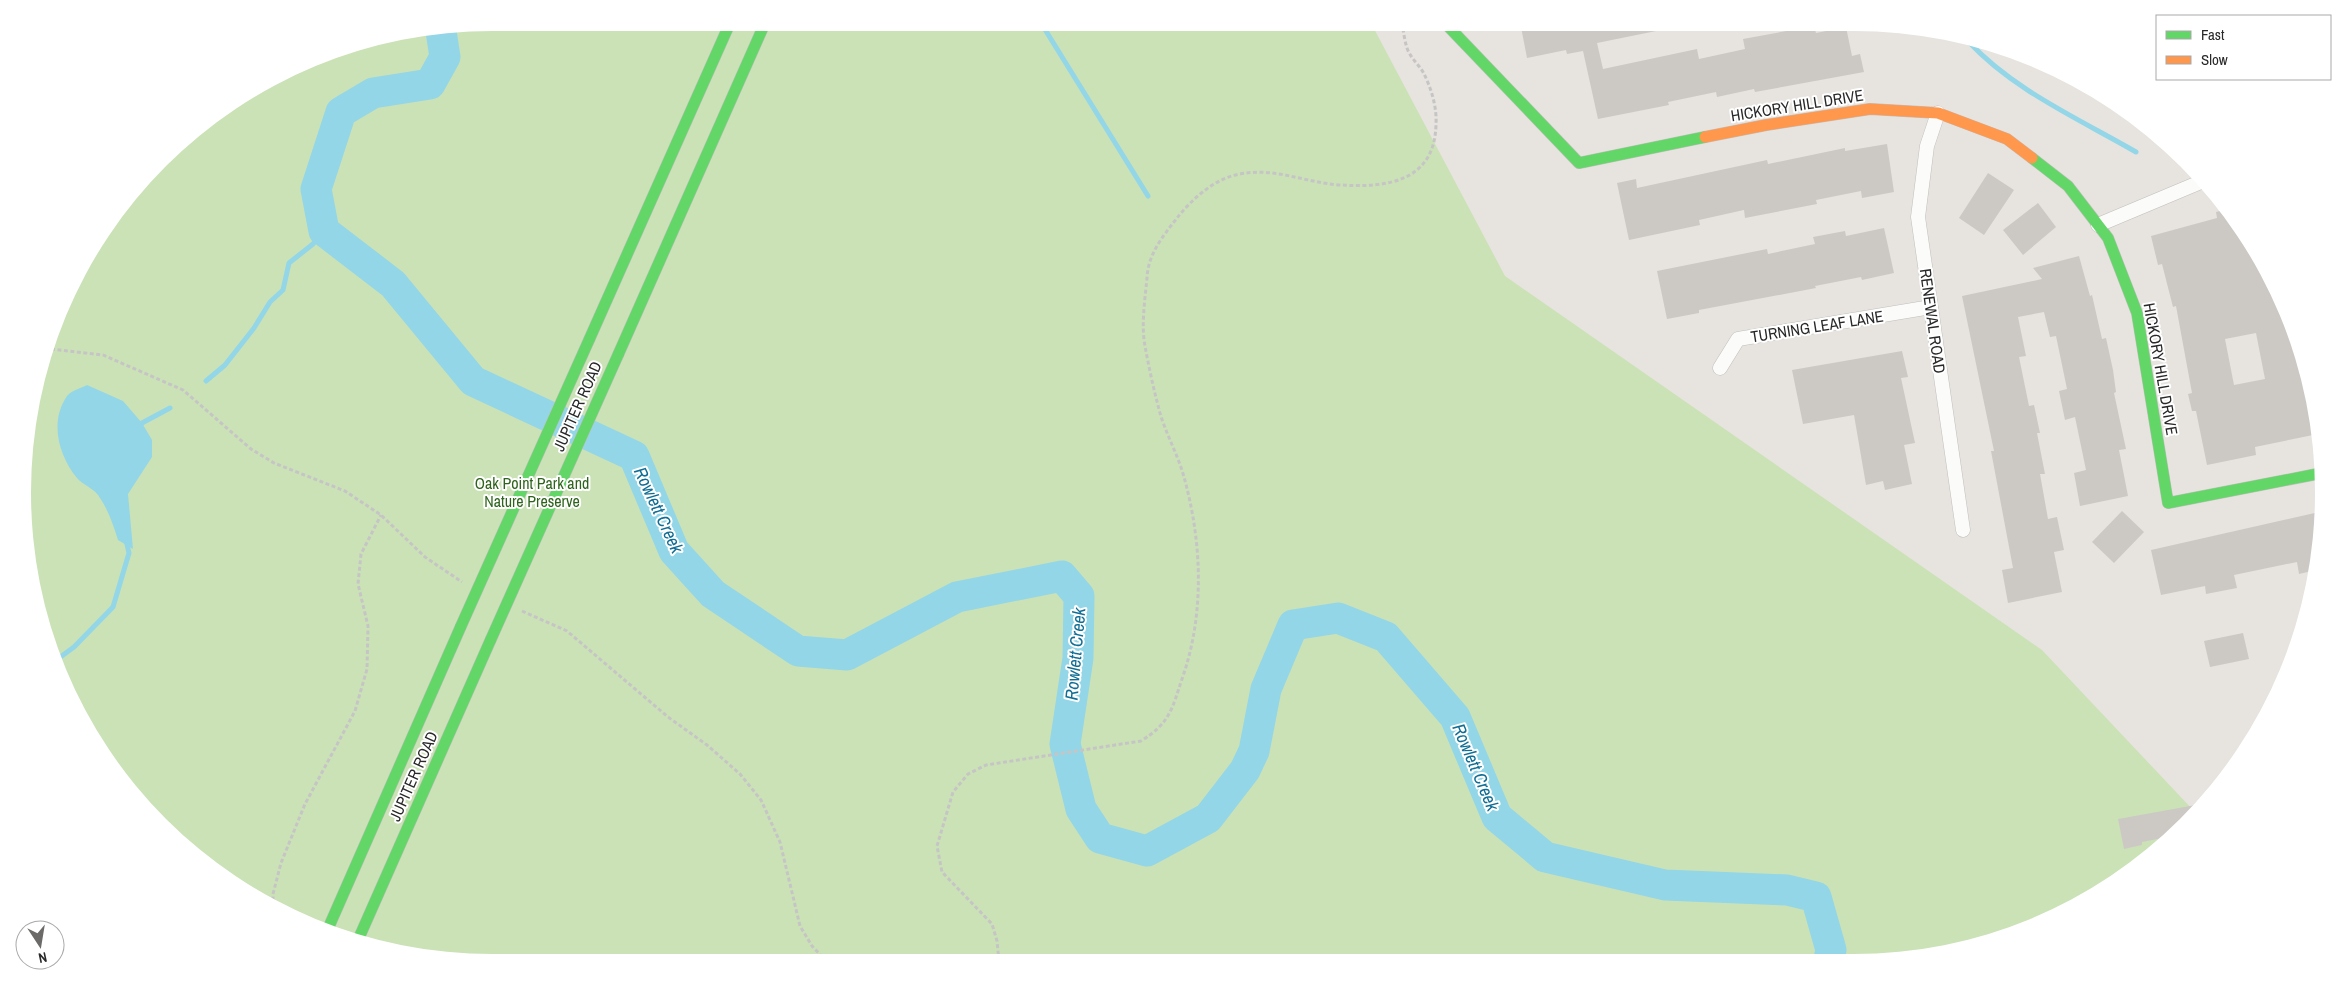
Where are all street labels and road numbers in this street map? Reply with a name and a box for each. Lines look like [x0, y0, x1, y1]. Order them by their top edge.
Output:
street label: HICKORY HILL DRIVE [1729, 84, 1865, 126]
street label: RENEWAL ROAD [1915, 267, 1951, 375]
street label: HICKORY HILL DRIVE [2139, 301, 2183, 437]
street label: TURNING LEAF LANE [1749, 305, 1885, 347]
street label: JUPITER ROAD [547, 358, 607, 454]
street label: JUPITER ROAD [383, 728, 443, 824]

